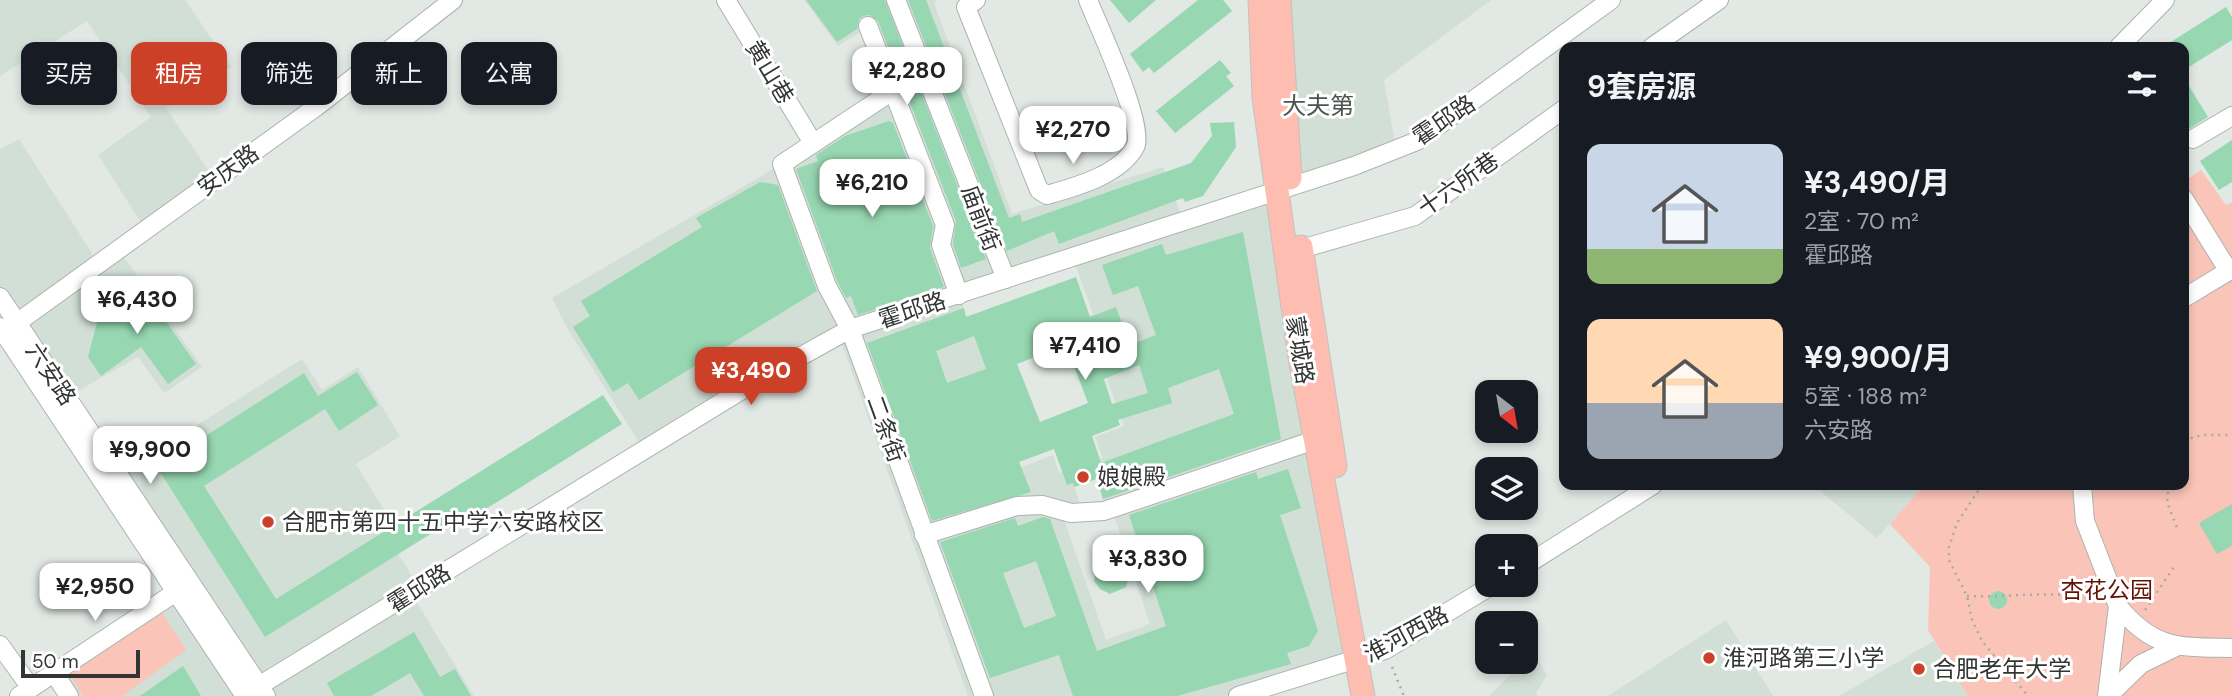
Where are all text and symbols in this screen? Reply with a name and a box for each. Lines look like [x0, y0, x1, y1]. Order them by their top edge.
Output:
street label: 黄山巷 [739, 35, 801, 109]
chip: 买房 [21, 42, 117, 105]
chip: 租房 [131, 42, 227, 105]
chip: 筛选 [241, 42, 337, 105]
chip: 新上 [351, 42, 447, 105]
chip: 公寓 [461, 42, 557, 105]
pin: ¥2,280 [850, 48, 964, 107]
text: ¥2,280 [868, 55, 946, 85]
icon: filters [2123, 65, 2161, 103]
text: 9套房源 [1587, 67, 1696, 106]
street label: 霍邱路 [1407, 88, 1481, 152]
district label: 大夫第 [1282, 90, 1354, 121]
pin: ¥2,270 [1016, 106, 1130, 166]
text: ¥2,270 [1035, 114, 1111, 144]
street label: 安庆路 [191, 138, 265, 202]
street label: 十六所巷 [1412, 145, 1504, 223]
pin: ¥6,210 [815, 160, 929, 219]
text: ¥3,490/月 [1804, 163, 1950, 202]
text: ¥6,210 [835, 167, 909, 197]
icon: home [1643, 172, 1727, 256]
street label: 庙前街 [955, 180, 1007, 256]
text: 2室 · 70 m² [1804, 206, 1919, 236]
text: 霍邱路 [1804, 240, 1873, 270]
pin: ¥6,430 [80, 276, 194, 336]
text: ¥6,430 [97, 284, 177, 314]
street label: 霍邱路 [875, 285, 949, 335]
street label: 蒙城路 [1280, 314, 1320, 386]
pin: ¥7,410 [1028, 322, 1142, 382]
text: ¥7,410 [1049, 330, 1121, 360]
street label: 六安路 [19, 337, 83, 411]
text: ¥9,900/月 [1804, 338, 1953, 377]
icon: home [1643, 347, 1727, 431]
pin: ¥3,490 [694, 348, 808, 407]
text: ¥3,490 [711, 355, 791, 385]
north arrow [1475, 380, 1538, 443]
map controls [1475, 380, 1538, 674]
text: 5室 · 188 m² [1804, 381, 1927, 411]
street label: 二条街 [860, 391, 912, 467]
text: 六安路 [1804, 415, 1873, 445]
pin: ¥9,900 [93, 426, 207, 486]
text: ¥9,900 [109, 434, 191, 464]
button: layers [1475, 457, 1538, 520]
place label: 娘娘殿 [1097, 462, 1166, 492]
marker: 娘娘殿 [1075, 469, 1091, 485]
place label: 合肥市第四十五中学六安路校区 [282, 507, 604, 537]
marker: 合肥市第四十五中学六安路校区 [260, 514, 276, 530]
button: + [1475, 534, 1538, 597]
pin: ¥3,830 [1091, 536, 1205, 595]
text: ¥3,830 [1108, 543, 1188, 573]
street label: 霍邱路 [382, 557, 456, 619]
pin: ¥2,950 [38, 564, 152, 623]
text: ¥2,950 [56, 571, 134, 601]
park label: 杏花公园 [2061, 575, 2153, 605]
street label: 淮河西路 [1358, 599, 1454, 669]
button: − [1475, 611, 1538, 674]
place label: 淮河路第三小学 [1723, 643, 1884, 673]
scale bar [21, 647, 140, 679]
text: 50 m [32, 649, 79, 674]
marker: 淮河路第三小学 [1701, 650, 1717, 666]
place label: 合肥老年大学 [1933, 654, 2071, 684]
marker: 合肥老年大学 [1911, 661, 1927, 677]

